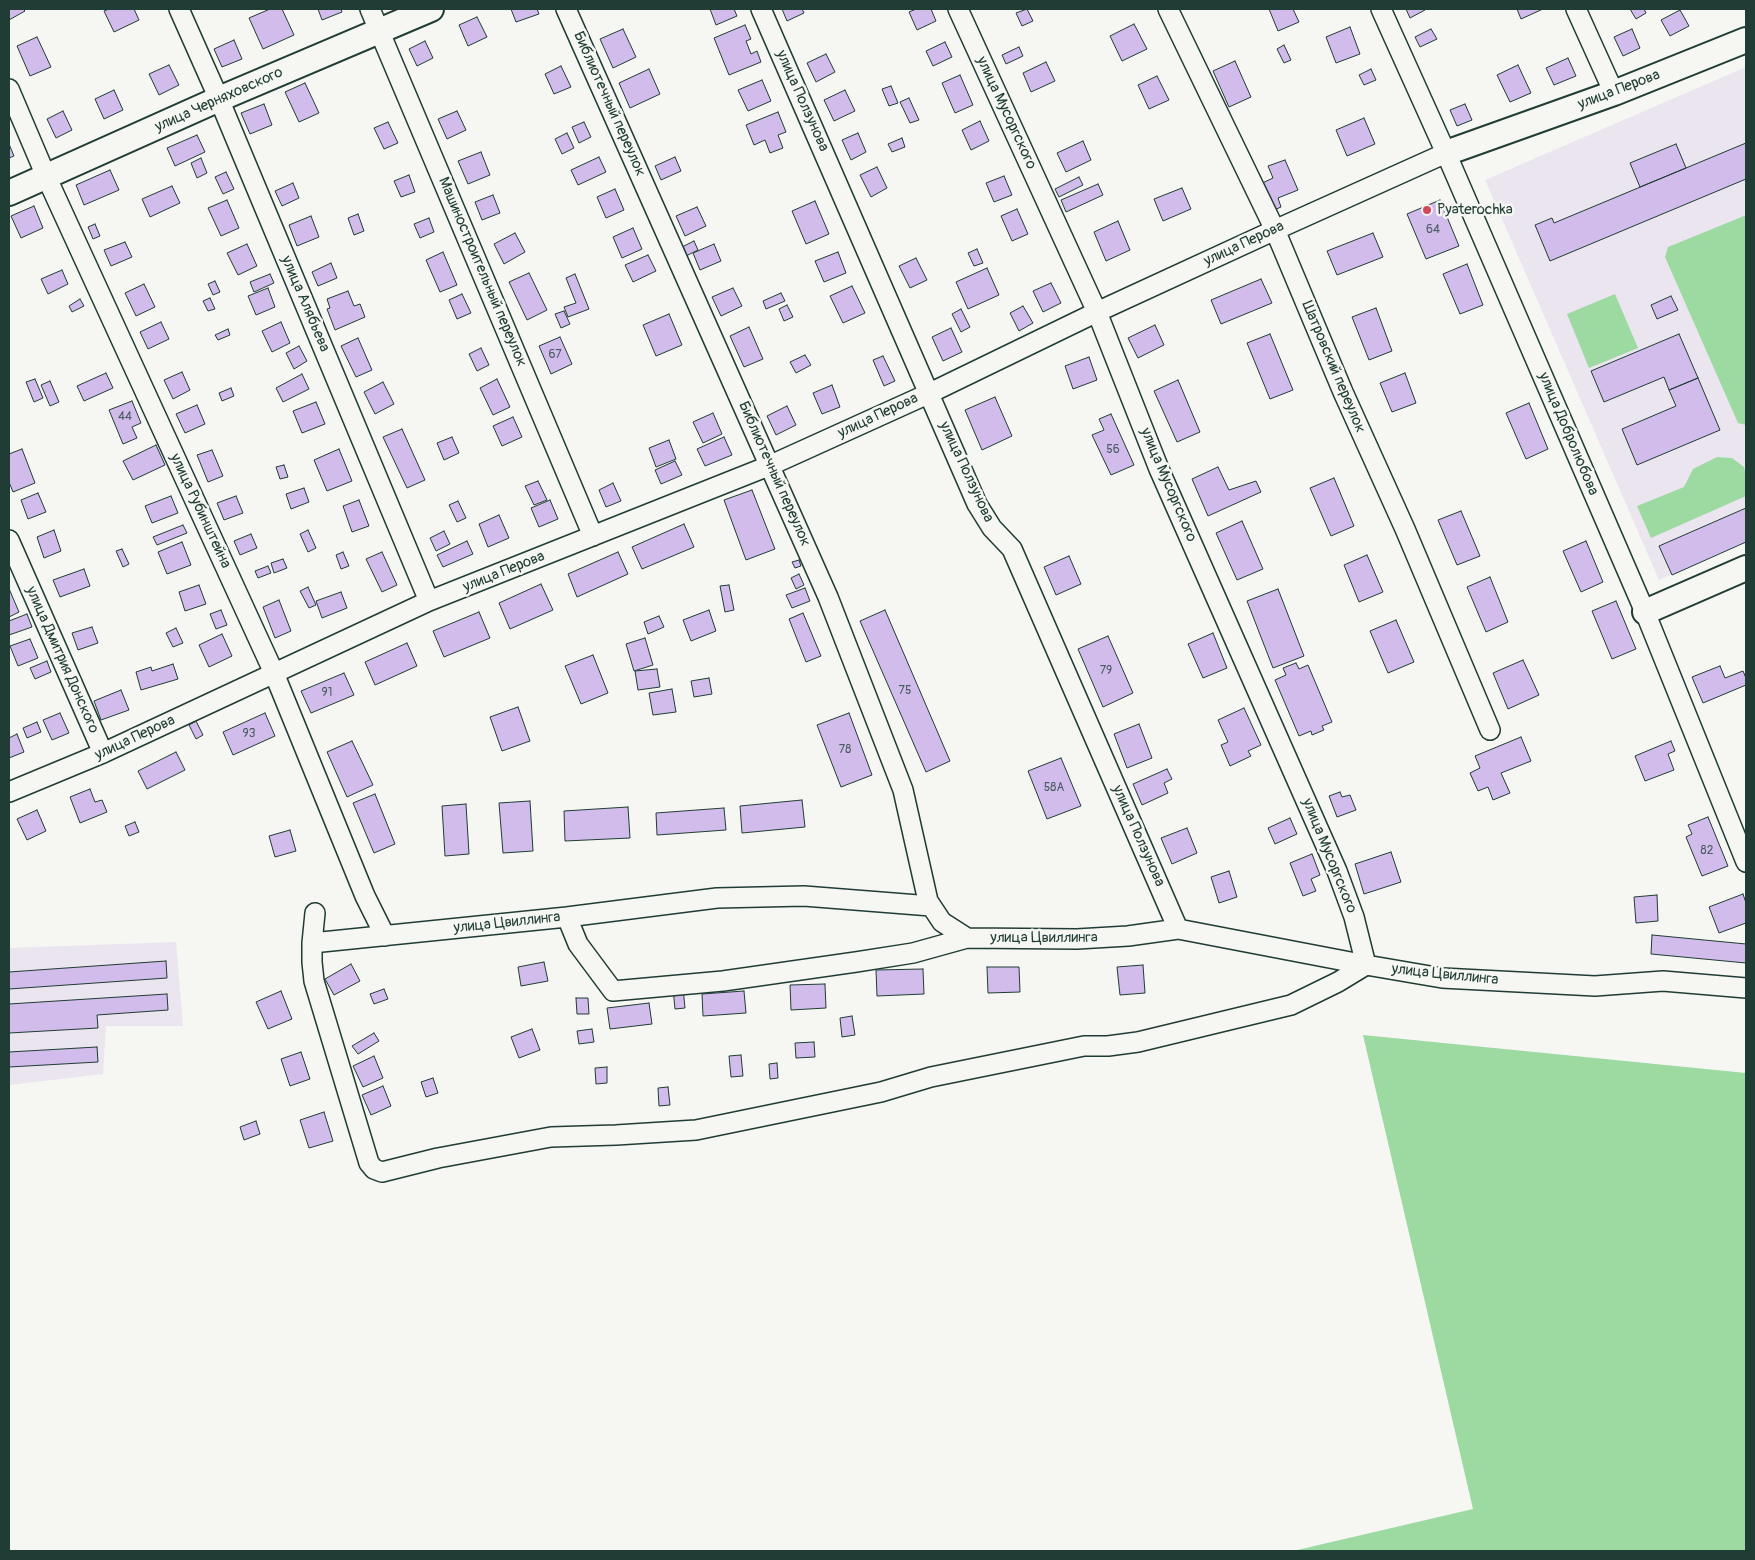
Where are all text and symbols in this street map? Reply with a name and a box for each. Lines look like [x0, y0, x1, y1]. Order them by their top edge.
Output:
street label: Библиотечный переулок [569, 29, 649, 179]
street label: улица Ползунова [772, 48, 832, 154]
street label: улица Мусоргского [972, 54, 1040, 172]
street label: улица Черняховского [152, 64, 286, 136]
street label: улица Перова [1575, 66, 1663, 114]
street label: Машиностроительный переулок [434, 175, 530, 369]
place label: Pyaterochka [1437, 201, 1513, 219]
marker: Pyaterochka [1421, 204, 1433, 216]
street label: улица Перова [1201, 218, 1287, 270]
house number: 64 [1426, 223, 1440, 237]
street label: улица Алябьева [277, 253, 333, 355]
street label: Шатровский переулок [1297, 298, 1369, 436]
house number: 67 [548, 348, 562, 362]
street label: улица Добролюбова [1534, 370, 1602, 498]
street label: улица Перова [835, 390, 921, 442]
street label: Библиотечный переулок [734, 399, 814, 549]
house number: 44 [118, 410, 132, 424]
street label: улица Ползунова [935, 419, 997, 525]
street label: улица Мусоргского [1136, 425, 1200, 545]
house number: 56 [1106, 443, 1120, 457]
street label: улица Рубинштейна [166, 451, 234, 571]
street label: улица Перова [461, 547, 547, 597]
street label: улица Дмитрия Донского [21, 584, 103, 736]
house number: 79 [1100, 664, 1112, 678]
house number: 75 [899, 684, 911, 698]
house number: 91 [322, 686, 332, 700]
street label: улица Перова [92, 712, 178, 764]
house number: 93 [243, 727, 255, 741]
house number: 78 [839, 743, 851, 757]
house number: 58А [1044, 781, 1064, 795]
street label: улица Ползунова [1108, 783, 1168, 889]
street label: улица Мусоргского [1298, 796, 1360, 916]
house number: 82 [1701, 844, 1713, 858]
street label: улица Цвиллинга [453, 908, 561, 938]
street label: улица Цвиллинга [990, 929, 1098, 947]
street label: улица Цвиллинга [1391, 960, 1499, 990]

